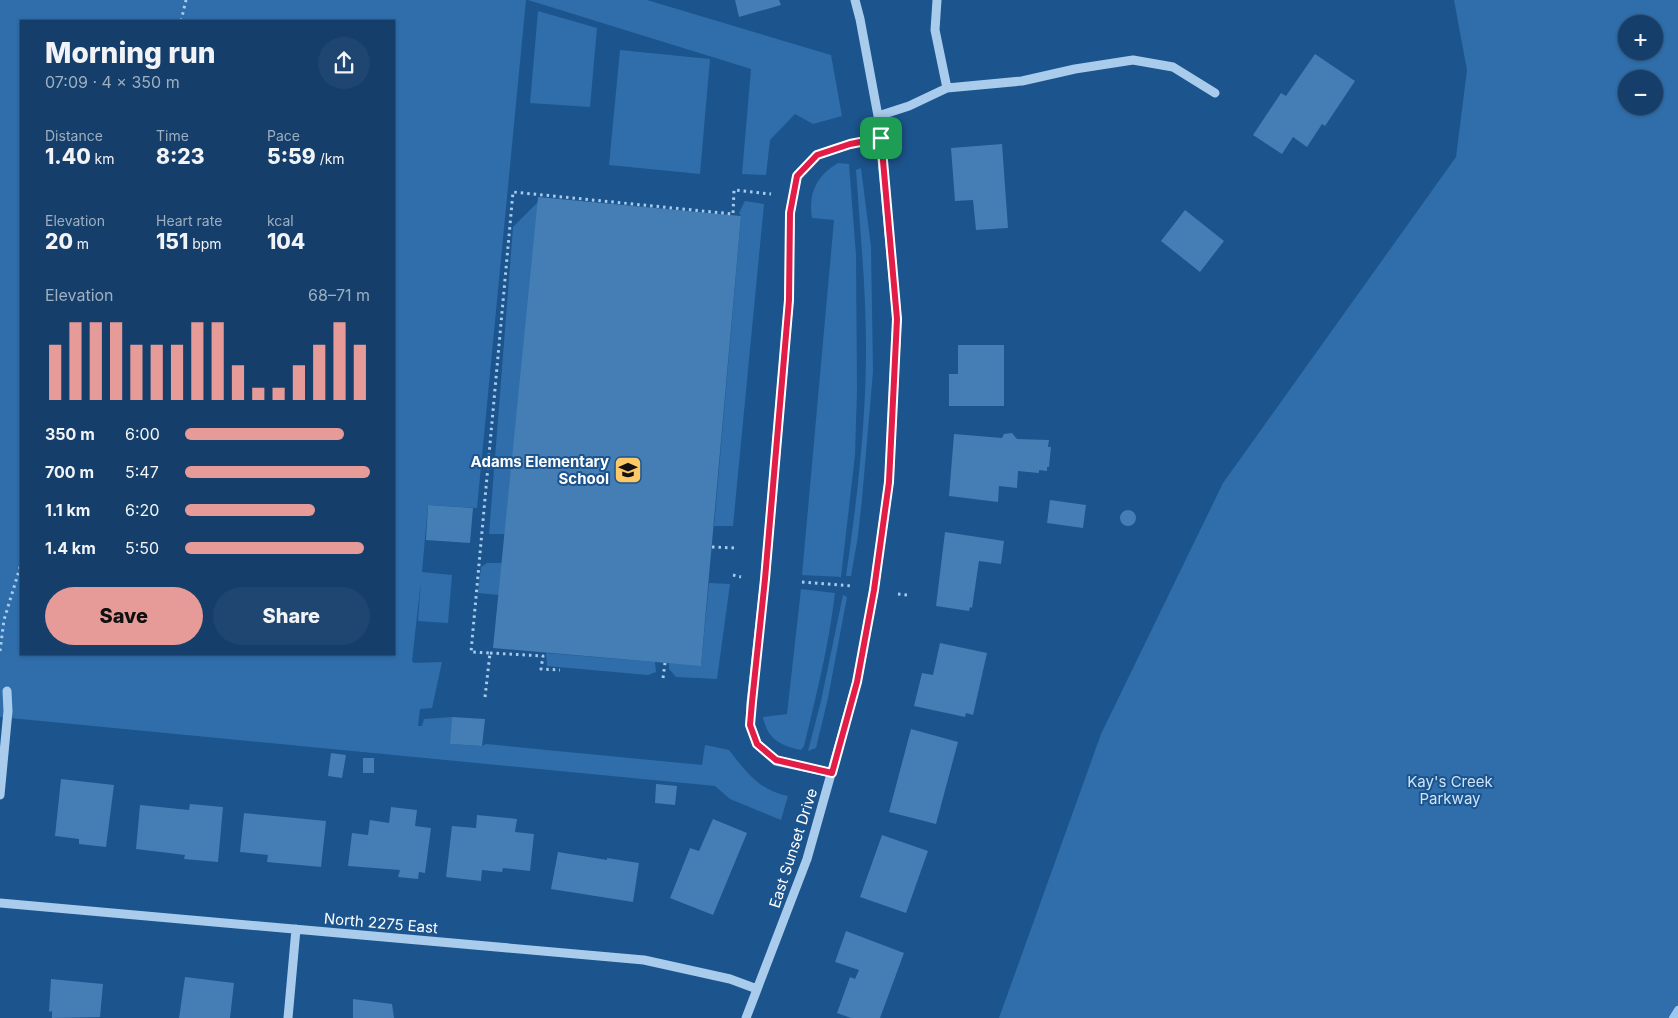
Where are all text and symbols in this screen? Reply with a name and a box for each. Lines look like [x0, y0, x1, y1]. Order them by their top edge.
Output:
map controls [1618, 15, 1663, 115]
button: + [1618, 15, 1663, 60]
text: Morning run [45, 36, 215, 70]
button: share [318, 37, 370, 89]
button: − [1618, 70, 1663, 115]
text: 07:09 · 4 × 350 m [45, 72, 180, 92]
pin [860, 117, 902, 159]
icon: arrive [867, 124, 895, 152]
text: Distance [45, 127, 103, 144]
text: Time [156, 127, 189, 144]
text: Pace [267, 127, 300, 144]
text: 1.40 [45, 144, 91, 169]
text: 8:23 [156, 144, 205, 169]
text: 5:59 [267, 144, 316, 169]
text: km [91, 150, 115, 167]
text: /km [316, 150, 345, 167]
text: Elevation [45, 212, 105, 229]
text: Heart rate [156, 212, 222, 229]
text: kcal [267, 212, 294, 229]
text: 20 [45, 229, 73, 254]
text: 151 [156, 229, 188, 254]
text: 104 [267, 229, 305, 254]
text: m [73, 235, 89, 252]
text: bpm [188, 235, 222, 252]
text: Elevation [45, 285, 114, 305]
text: 68–71 m [308, 285, 370, 305]
text: 350 m [45, 424, 95, 444]
text: 6:00 [125, 424, 160, 444]
place label: Adams Elementary School [471, 452, 609, 488]
school or university icon: Adams Elementary School [613, 455, 643, 485]
text: 700 m [45, 462, 94, 482]
text: 5:47 [125, 462, 159, 482]
text: 1.1 km [45, 500, 90, 520]
text: 6:20 [125, 500, 159, 520]
text: 1.4 km [45, 538, 96, 558]
text: 5:50 [125, 538, 159, 558]
button: Save [45, 587, 203, 645]
button: Share [213, 587, 370, 645]
park label: Kay's Creek Parkway [1407, 772, 1493, 808]
street label: East Sunset Drive [765, 786, 821, 910]
street label: North 2275 East [323, 909, 439, 937]

